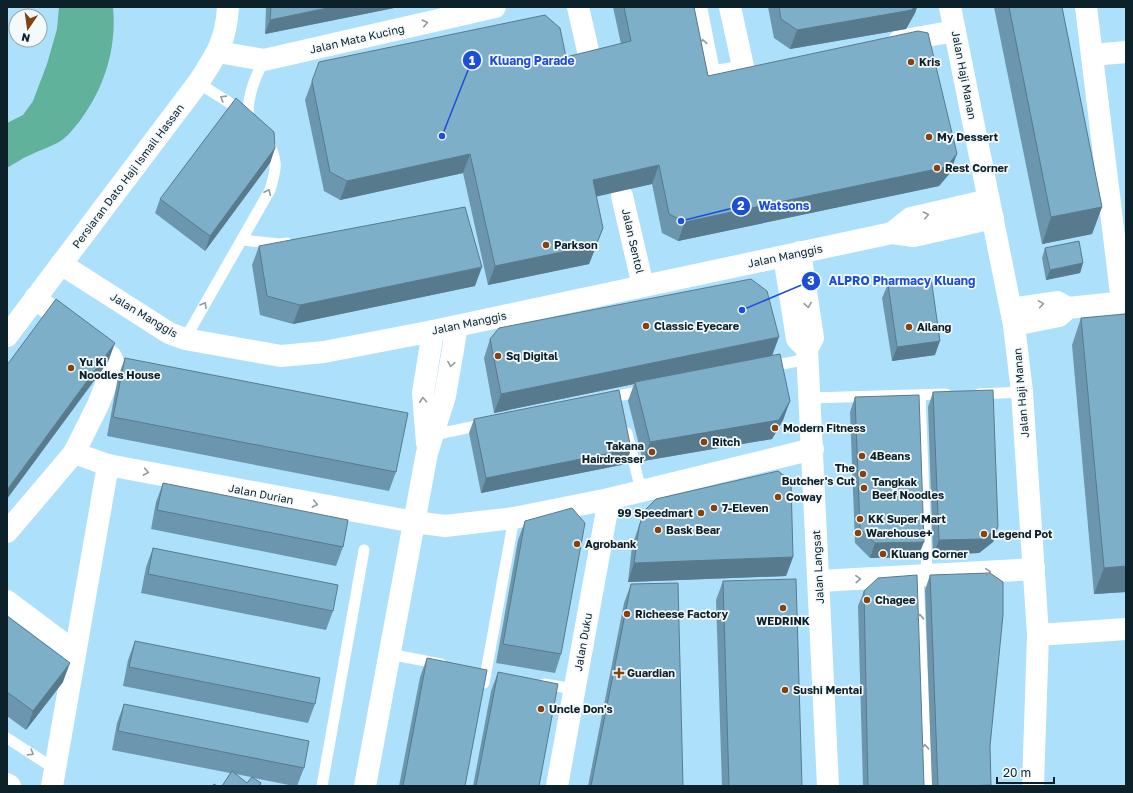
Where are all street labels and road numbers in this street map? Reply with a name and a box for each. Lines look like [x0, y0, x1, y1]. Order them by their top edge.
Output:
street label: Jalan Mata Kucing [308, 21, 406, 56]
street label: Jalan Haji Manan [950, 29, 979, 120]
street label: Persiaran Dato Haji Ismail Hassan [69, 101, 186, 250]
street label: Jalan Sentol [620, 207, 647, 275]
street label: Jalan Manggis [746, 241, 824, 270]
street label: Jalan Manggis [108, 289, 180, 340]
street label: Jalan Manggis [430, 308, 508, 337]
street label: Jalan Haji Manan [1010, 348, 1031, 439]
street label: Jalan Durian [227, 481, 295, 506]
street label: Jalan Langsat [809, 530, 826, 604]
street label: Jalan Duku [571, 612, 594, 672]

